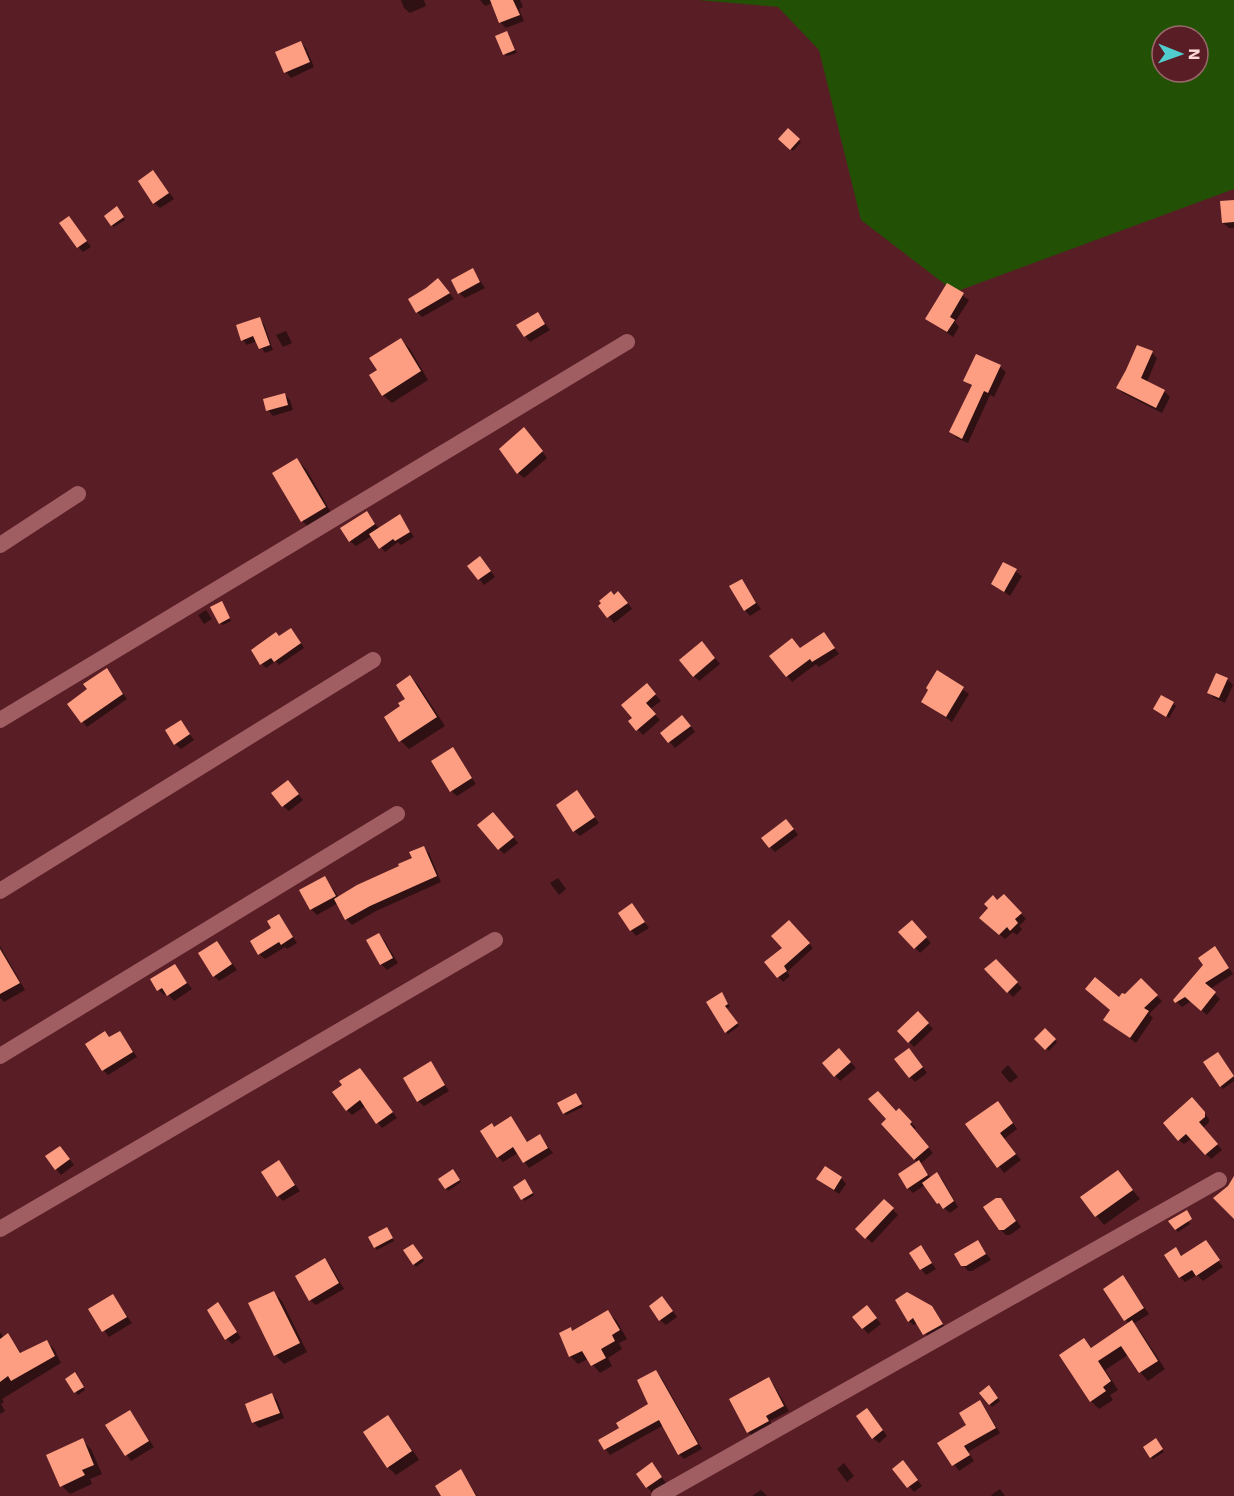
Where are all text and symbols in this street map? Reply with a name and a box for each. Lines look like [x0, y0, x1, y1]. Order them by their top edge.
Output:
north arrow [1150, 24, 1210, 84]
text: N [1185, 48, 1204, 60]

